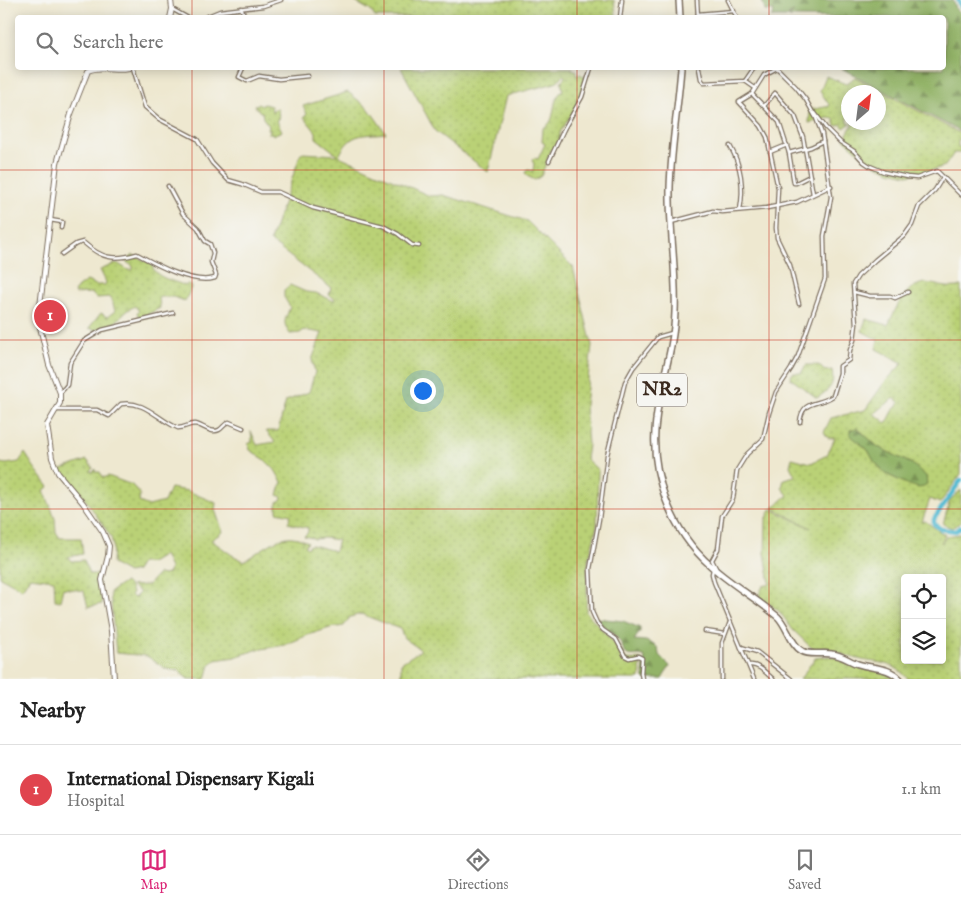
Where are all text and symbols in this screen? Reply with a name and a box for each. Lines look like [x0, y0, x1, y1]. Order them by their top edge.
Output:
search box [15, 15, 946, 70]
icon: search [33, 29, 61, 57]
text: Search here [73, 31, 164, 55]
north arrow [841, 85, 886, 130]
pin: 1 [34, 297, 66, 335]
road number: NR2 [637, 374, 687, 406]
your location [410, 378, 436, 404]
map controls [901, 574, 946, 664]
button: locate [901, 574, 946, 619]
button: layers [901, 619, 946, 664]
text: Nearby [20, 698, 85, 725]
text: International Dispensary Kigali [67, 768, 314, 792]
text: 1 [33, 780, 39, 800]
text: 1.1 km [901, 780, 941, 800]
text: Hospital [67, 792, 124, 812]
tab: Map [140, 846, 168, 894]
tab: Directions [447, 846, 508, 894]
tab: Saved [788, 846, 821, 894]

